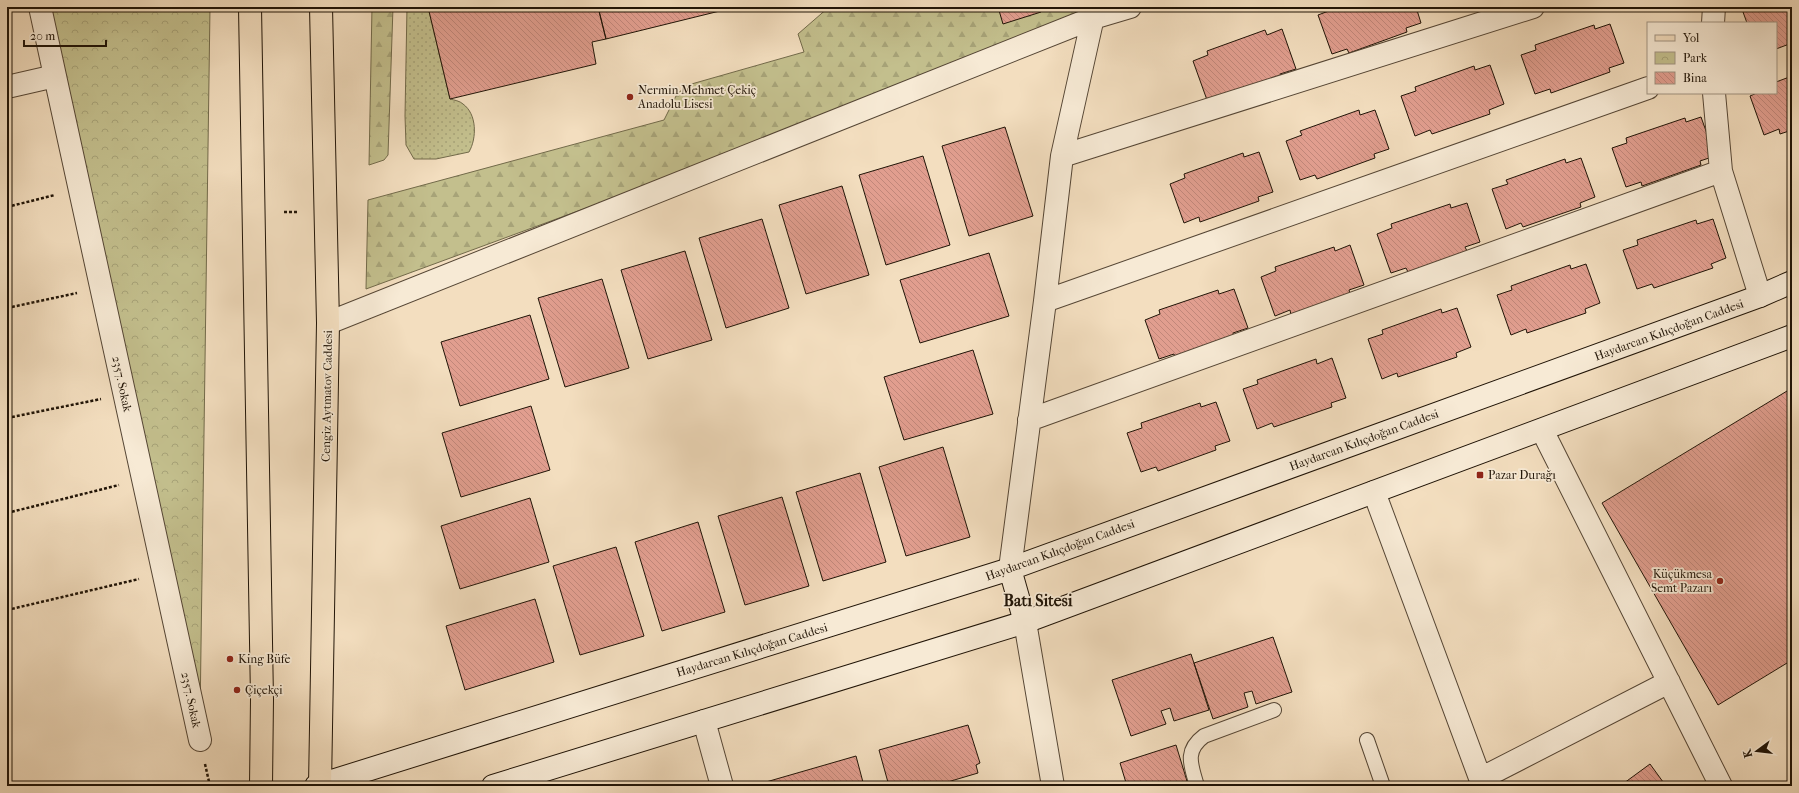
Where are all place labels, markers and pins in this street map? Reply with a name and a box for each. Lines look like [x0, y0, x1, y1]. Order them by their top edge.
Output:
place label: Nermin Mehmet Çekiç Anadolu Lisesi [637, 83, 756, 111]
marker: Nermin Mehmet Çekiç Anadolu Lisesi [625, 92, 635, 102]
place label: Pazar Durağı [1488, 468, 1556, 482]
marker: Pazar Durağı [1475, 470, 1485, 480]
place label: Küçükmesa Semt Pazarı [1651, 567, 1712, 595]
marker: Küçükmesa Semt Pazarı [1715, 576, 1725, 586]
place label: King Büfe [238, 652, 291, 666]
marker: King Büfe [225, 654, 235, 664]
place label: Çiçekçi [245, 683, 283, 698]
marker: Çiçekçi [232, 685, 242, 695]

